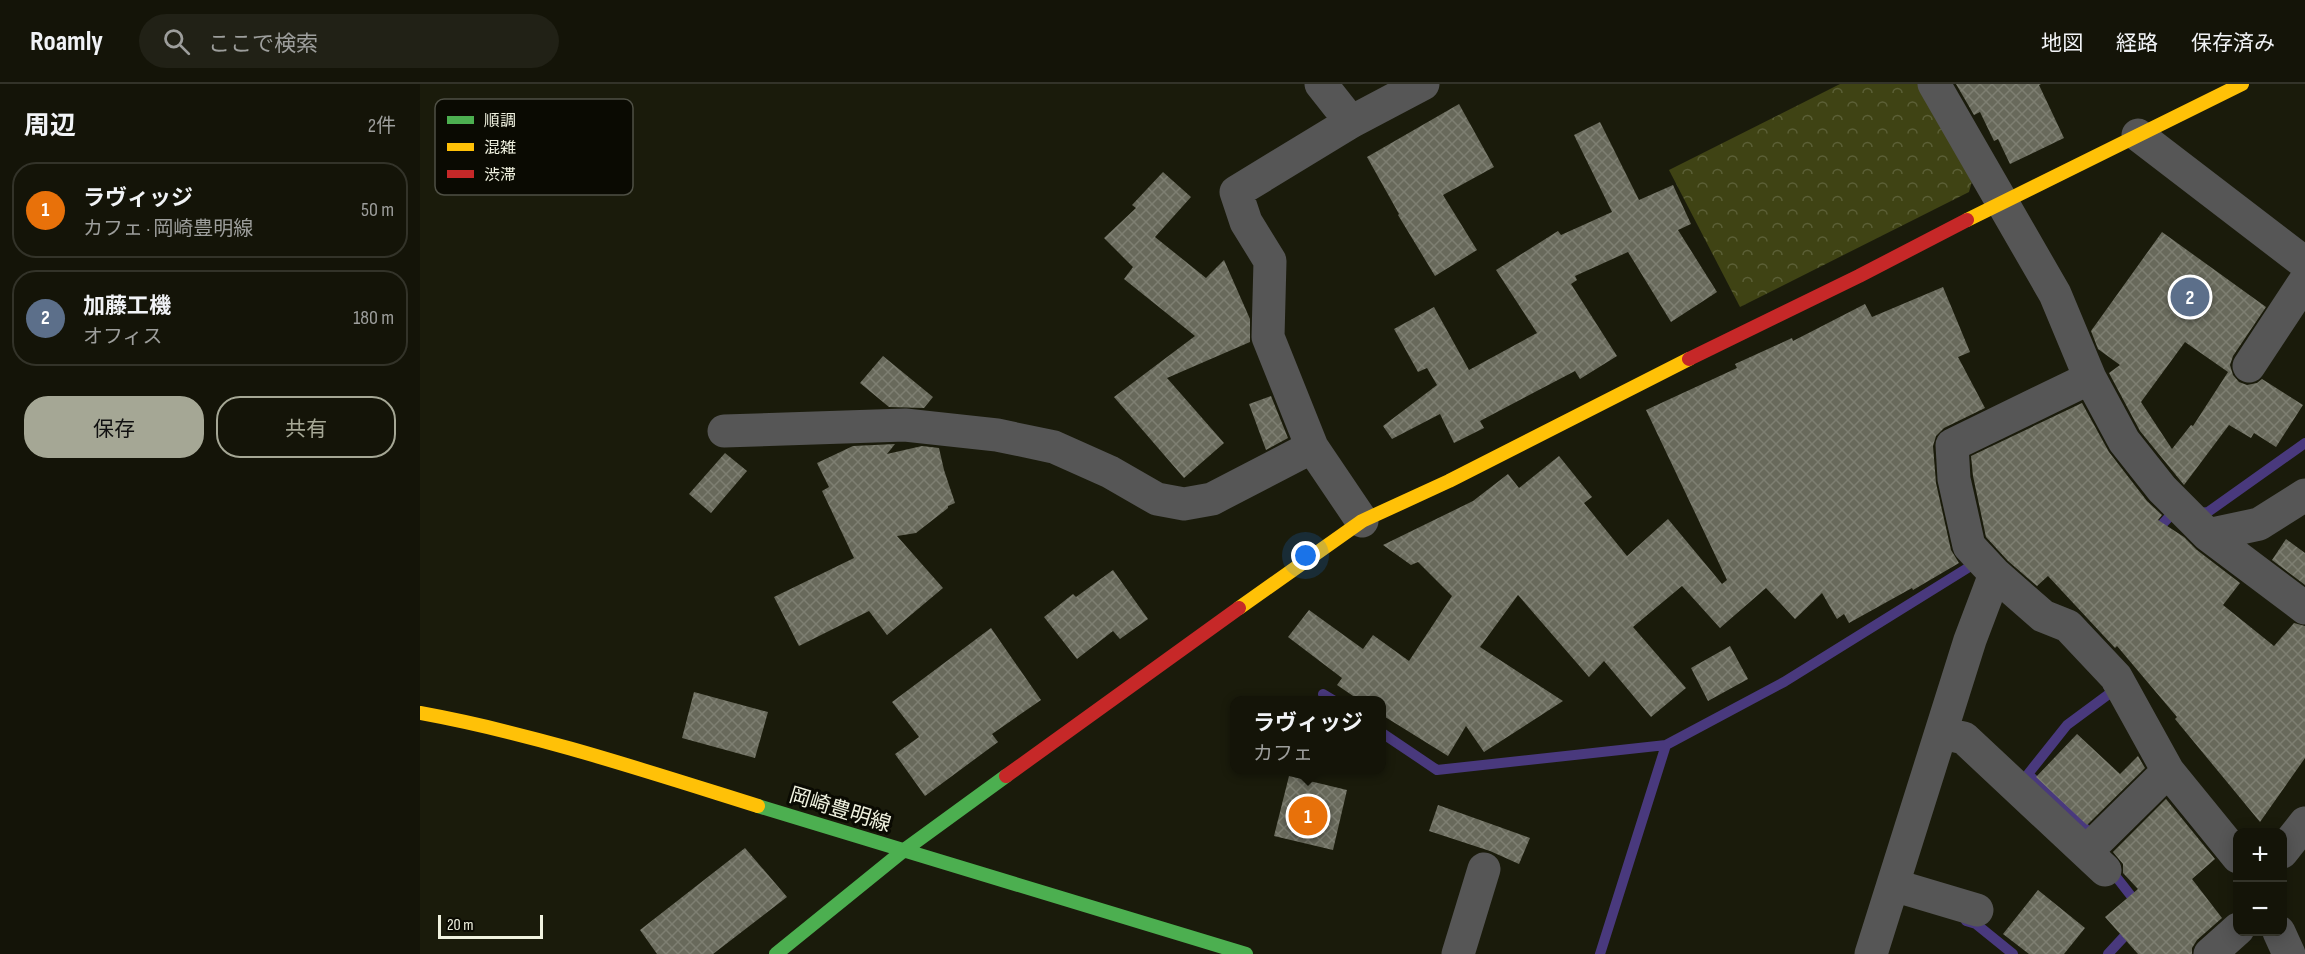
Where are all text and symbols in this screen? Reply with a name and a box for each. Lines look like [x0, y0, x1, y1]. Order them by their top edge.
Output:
search box [139, 14, 559, 68]
text: Roamly [30, 25, 103, 58]
icon: search [160, 25, 193, 58]
text: ここで検索 [208, 31, 318, 58]
text: 地図 [2041, 31, 2083, 56]
text: 経路 [2116, 31, 2158, 56]
text: 保存済み [2191, 31, 2275, 56]
legend [435, 99, 633, 195]
text: 周辺 [24, 111, 76, 142]
text: 順調 [484, 112, 516, 131]
text: 2件 [368, 114, 396, 138]
text: 混雑 [484, 139, 516, 158]
text: 渋滞 [484, 166, 516, 185]
text: ラヴィッジ [83, 185, 193, 212]
text: 1 [42, 198, 49, 222]
text: 50 m [361, 198, 394, 222]
text: カフェ · 岡崎豊明線 [83, 217, 253, 241]
pin: 2 [2170, 274, 2210, 320]
text: 加藤工機 [83, 293, 171, 320]
text: 2 [41, 306, 50, 330]
text: 180 m [353, 306, 394, 330]
text: オフィス [83, 325, 163, 349]
button: 保存 [24, 396, 204, 458]
button: 共有 [216, 396, 396, 458]
your location [1291, 541, 1320, 570]
popup [1230, 696, 1386, 774]
text: ラヴィッジ [1253, 710, 1363, 737]
text: カフェ [1253, 742, 1313, 766]
street label: 岡崎豊明線 [786, 783, 894, 837]
pin: 1 [1288, 794, 1328, 838]
map controls [2233, 828, 2287, 936]
button: + [2233, 828, 2287, 882]
button: − [2233, 882, 2287, 936]
scale bar [438, 912, 543, 940]
text: 20 m [447, 916, 474, 935]

